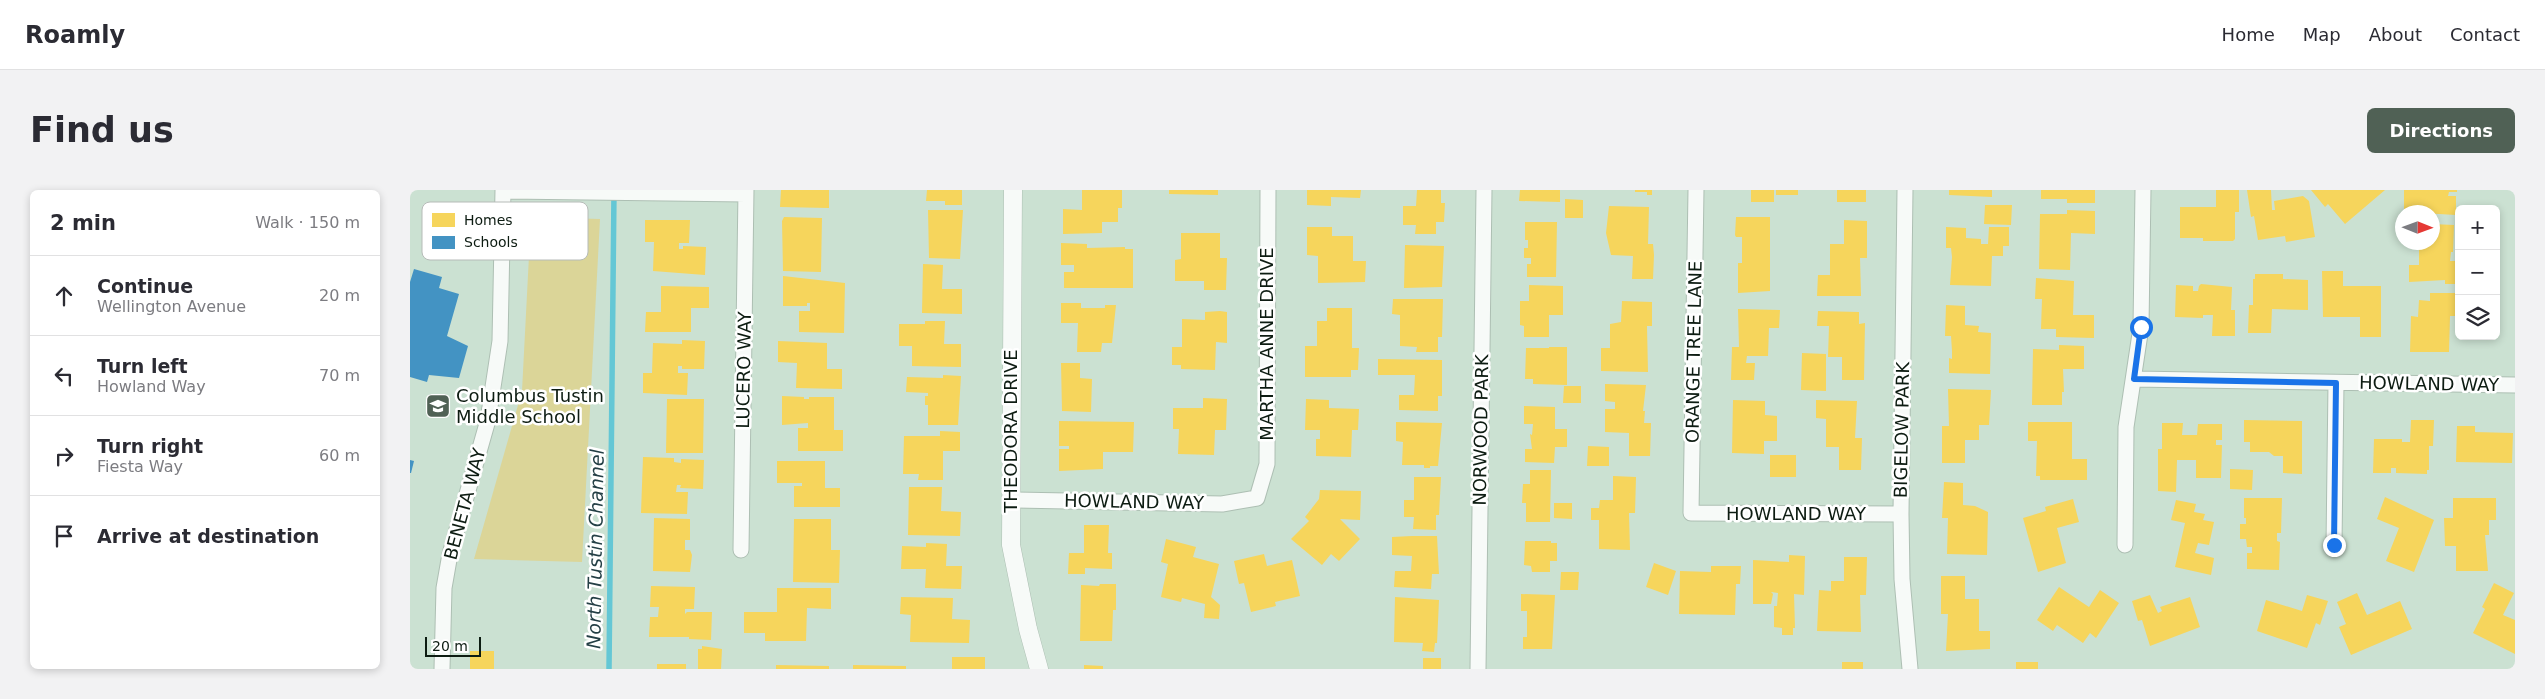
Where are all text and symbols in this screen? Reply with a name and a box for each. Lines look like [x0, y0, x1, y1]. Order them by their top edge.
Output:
text: Roamly [25, 21, 125, 49]
text: Home [2222, 24, 2275, 45]
text: Map [2303, 24, 2341, 45]
text: About [2369, 24, 2422, 45]
text: Contact [2450, 24, 2520, 45]
button: Directions [2367, 108, 2515, 153]
text: Find us [30, 110, 174, 150]
legend [422, 202, 588, 260]
north arrow [2395, 205, 2440, 250]
map controls [2455, 205, 2500, 340]
button: + [2455, 205, 2500, 250]
text: 2 min [50, 211, 116, 235]
text: Homes [464, 212, 513, 228]
text: Walk · 150 m [255, 213, 360, 232]
text: Schools [464, 234, 518, 250]
street label: MARTHA ANNE DRIVE [1256, 247, 1277, 441]
button: − [2455, 250, 2500, 295]
street label: ORANGE TREE LANE [1681, 261, 1706, 443]
text: Continue [97, 275, 193, 297]
icon: ahead [50, 282, 78, 310]
text: 20 m [319, 286, 360, 305]
button: layers [2455, 295, 2500, 340]
text: Wellington Avenue [97, 297, 246, 316]
street label: LUCERO WAY [732, 310, 755, 429]
route start [2130, 316, 2153, 339]
street label: THEODORA DRIVE [1000, 349, 1021, 514]
street label: NORWOOD PARK [1469, 353, 1492, 506]
text: Turn left [97, 355, 188, 377]
street label: BIGELOW PARK [1890, 360, 1913, 498]
icon: left [50, 362, 78, 390]
text: 70 m [319, 366, 360, 385]
street label: HOWLAND WAY [2359, 372, 2500, 395]
text: Howland Way [97, 377, 206, 396]
place label: Columbus Tustin Middle School [456, 385, 604, 427]
school or university icon: Columbus Tustin Middle School [425, 393, 451, 419]
text: Turn right [97, 435, 203, 457]
icon: right [50, 442, 78, 470]
street label: BENETA WAY [440, 445, 490, 562]
text: 60 m [319, 446, 360, 465]
water label: North Tustin Channel [582, 448, 608, 649]
text: Fiesta Way [97, 457, 183, 476]
street label: HOWLAND WAY [1064, 490, 1205, 513]
street label: HOWLAND WAY [1726, 503, 1867, 524]
icon: arrive [50, 522, 78, 550]
text: Arrive at destination [97, 525, 319, 547]
route end [2323, 534, 2346, 557]
scale bar [425, 634, 481, 657]
text: 20 m [432, 638, 468, 654]

